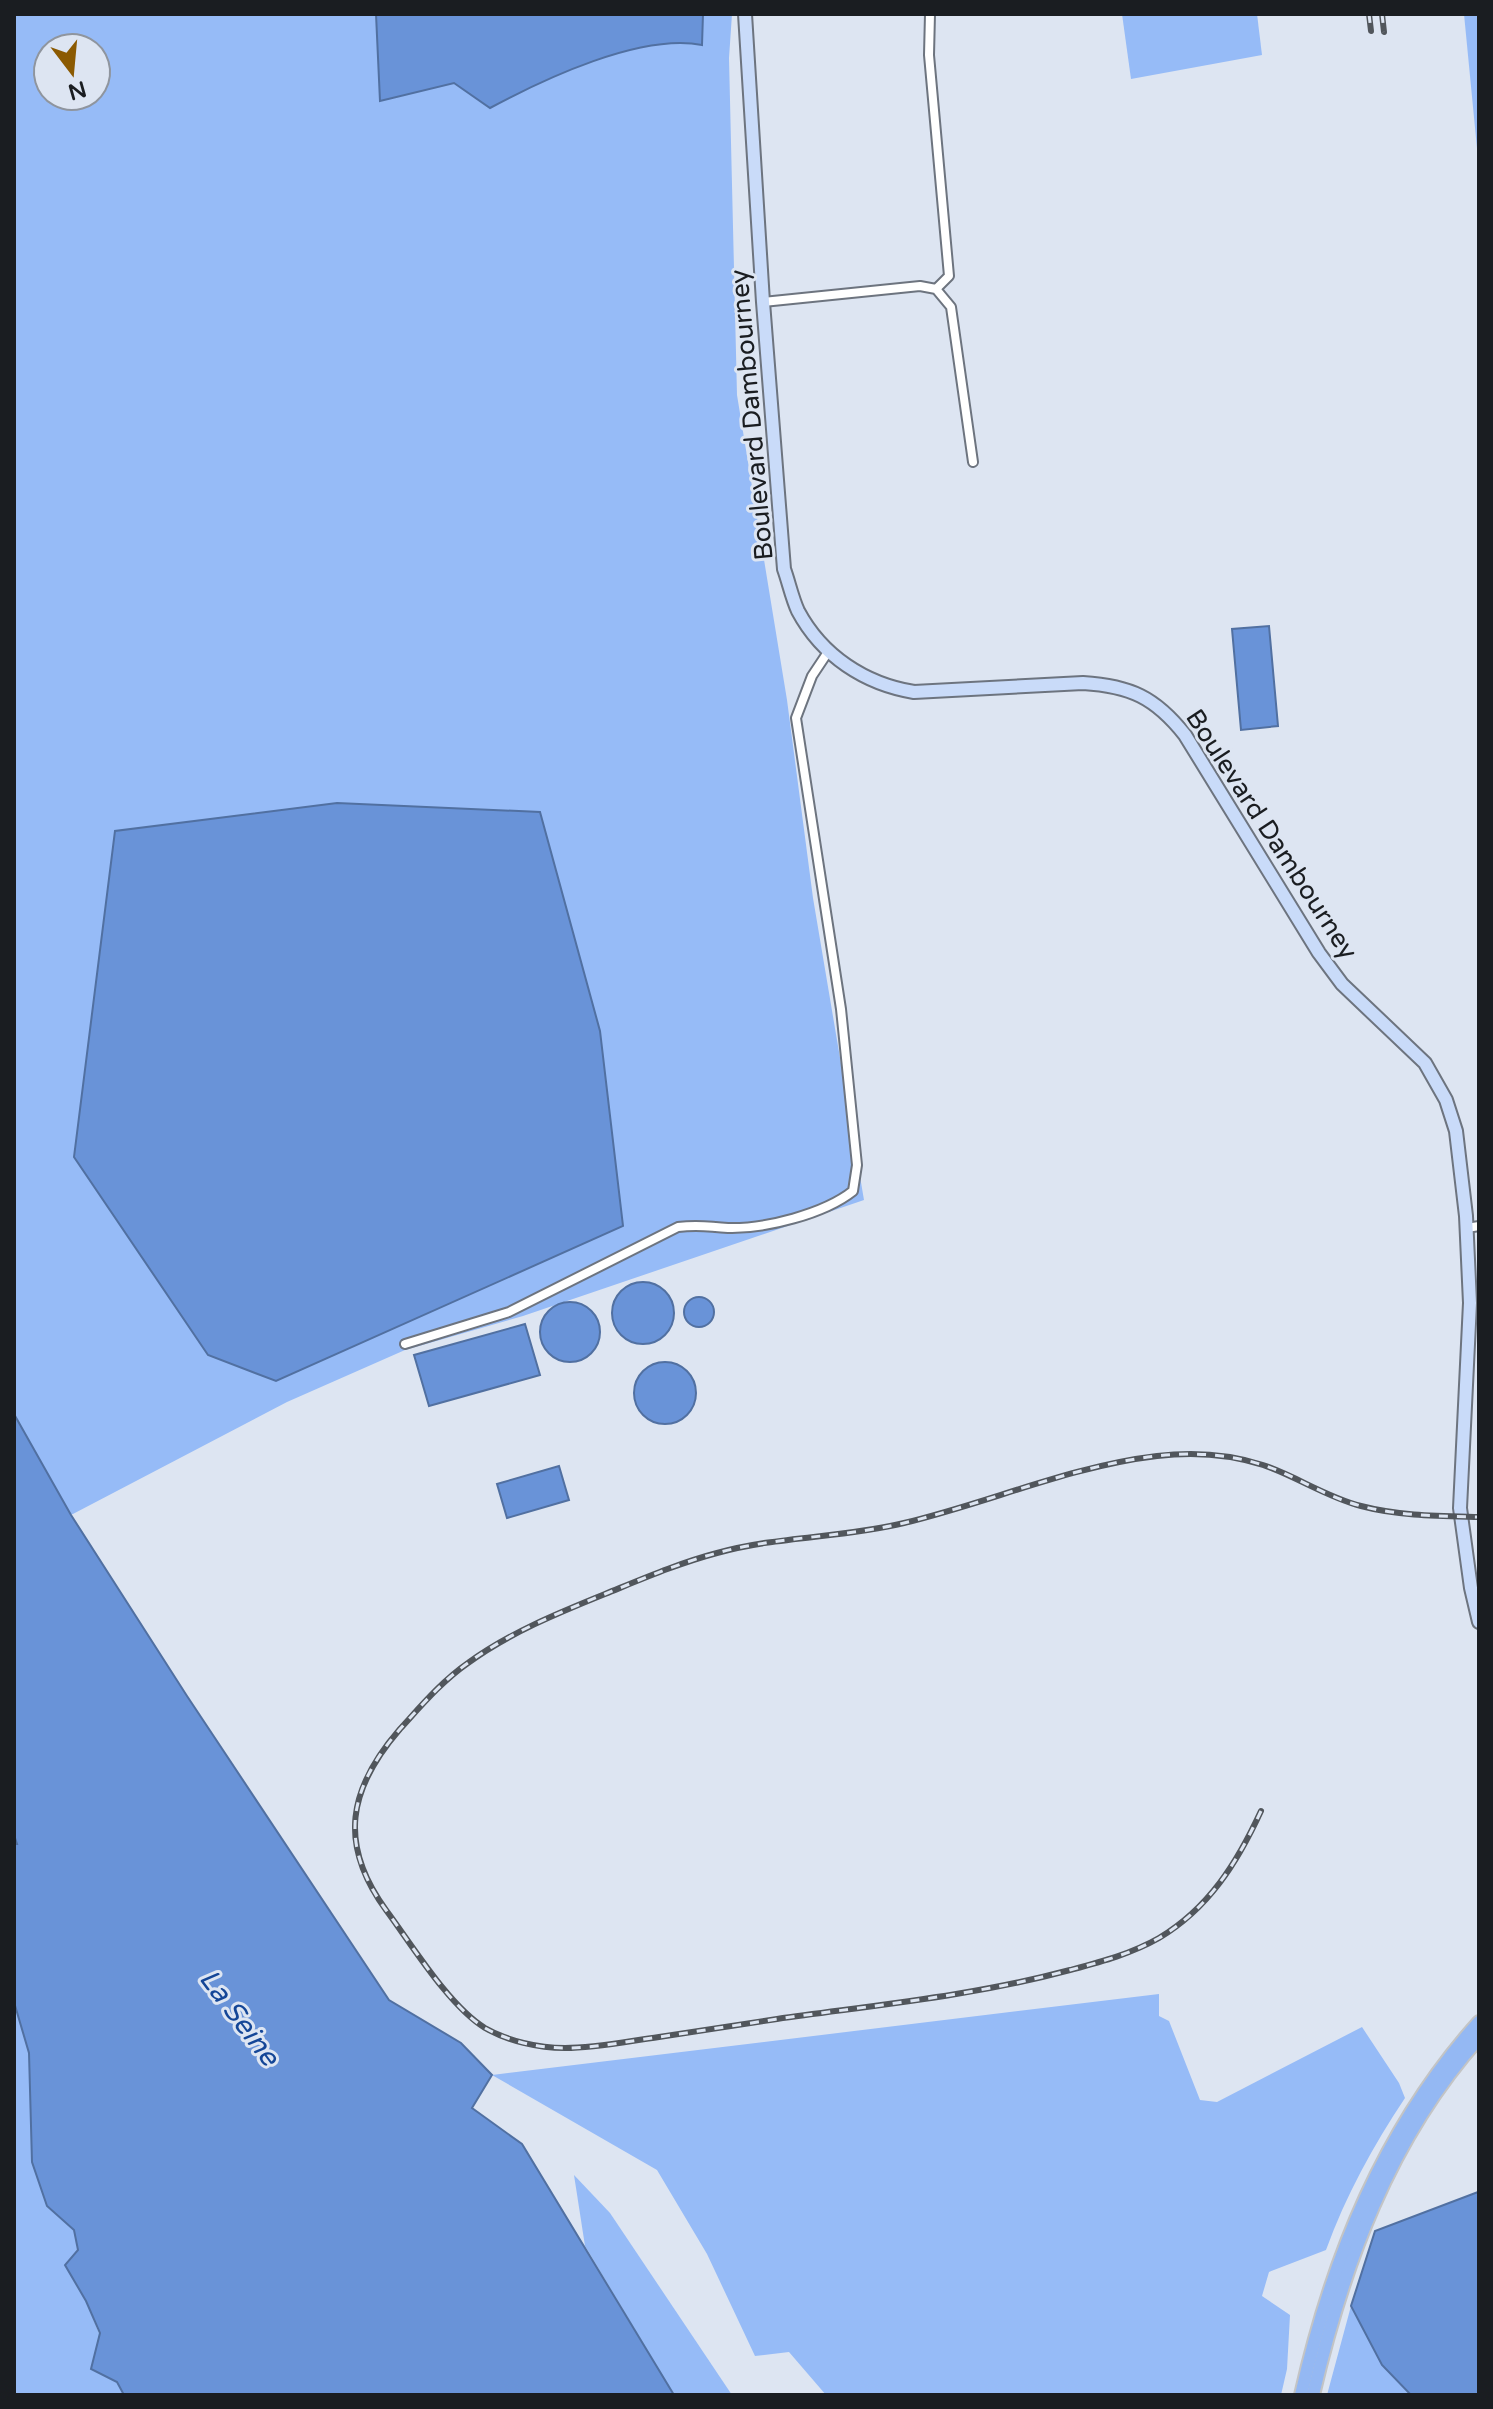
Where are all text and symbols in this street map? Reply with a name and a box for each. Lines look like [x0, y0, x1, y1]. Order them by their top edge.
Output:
north arrow [32, 32, 112, 112]
text: N [65, 75, 89, 105]
street label: Boulevard Dambourney [723, 268, 780, 562]
street label: Boulevard Dambourney [1179, 704, 1364, 965]
water label: La Seine [192, 1963, 288, 2074]

